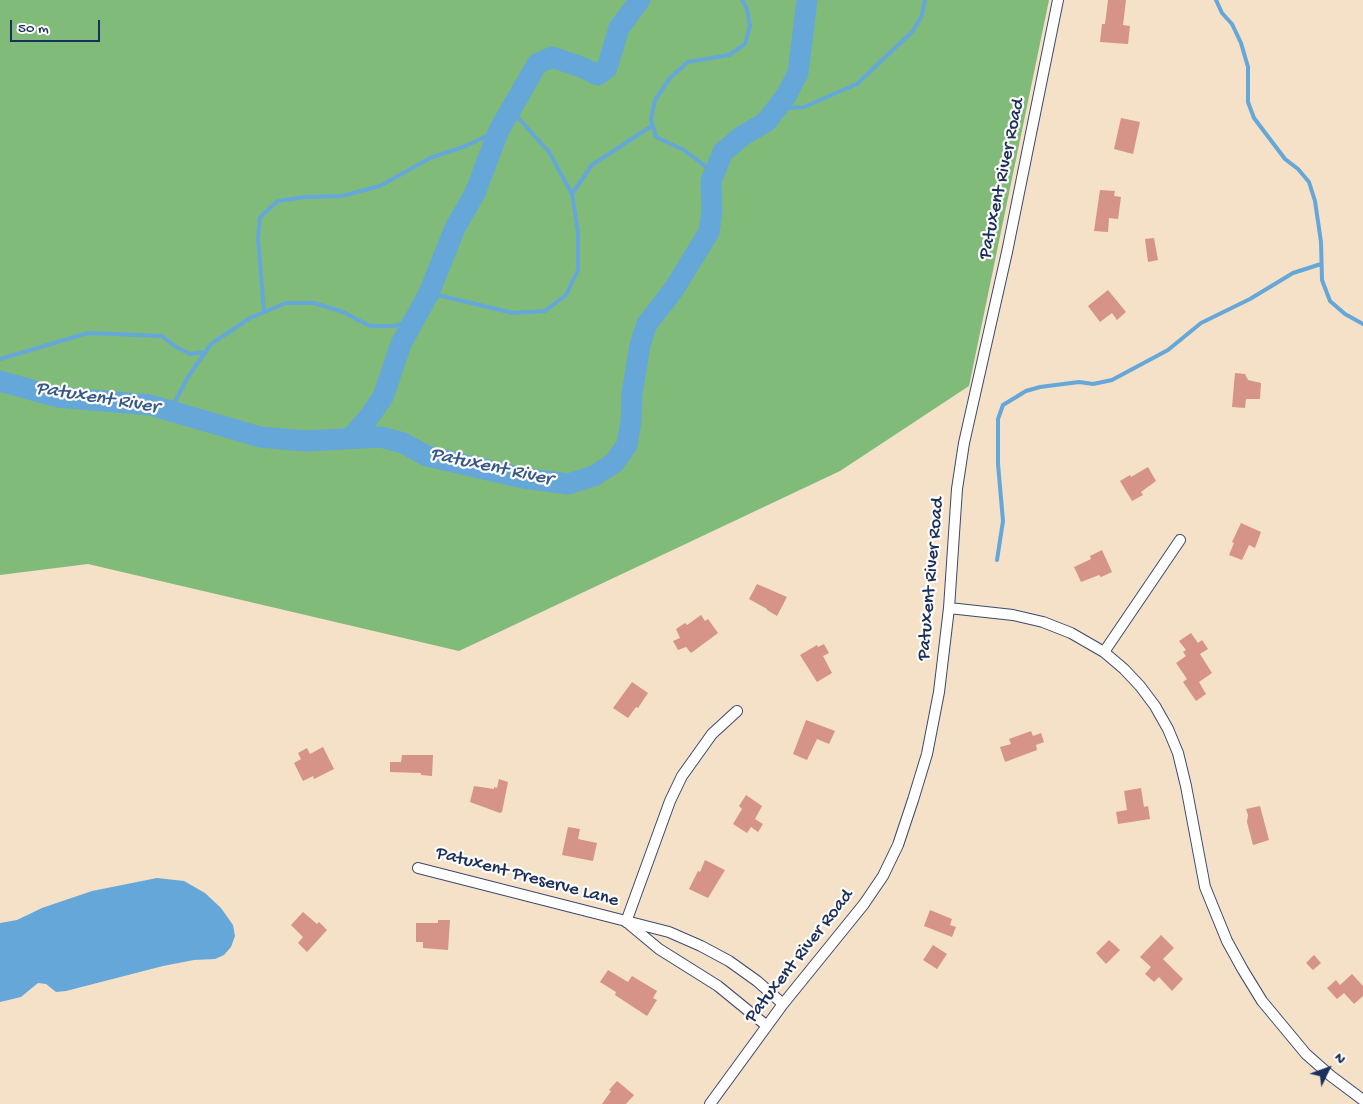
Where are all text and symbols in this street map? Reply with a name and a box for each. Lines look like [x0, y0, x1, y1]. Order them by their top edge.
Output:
scale bar [12, 10, 102, 42]
text: 50 m [18, 20, 49, 38]
street label: Patuxent River Road [975, 97, 1031, 261]
water label: Patuxent River [34, 377, 160, 421]
water label: Patuxent River [428, 443, 554, 493]
street label: Patuxent River Road [914, 496, 950, 662]
street label: Patuxent Preserve Lane [433, 843, 621, 913]
street label: Patuxent River Road [741, 885, 859, 1029]
north arrow [1303, 1044, 1353, 1094]
text: N [1330, 1050, 1349, 1068]

